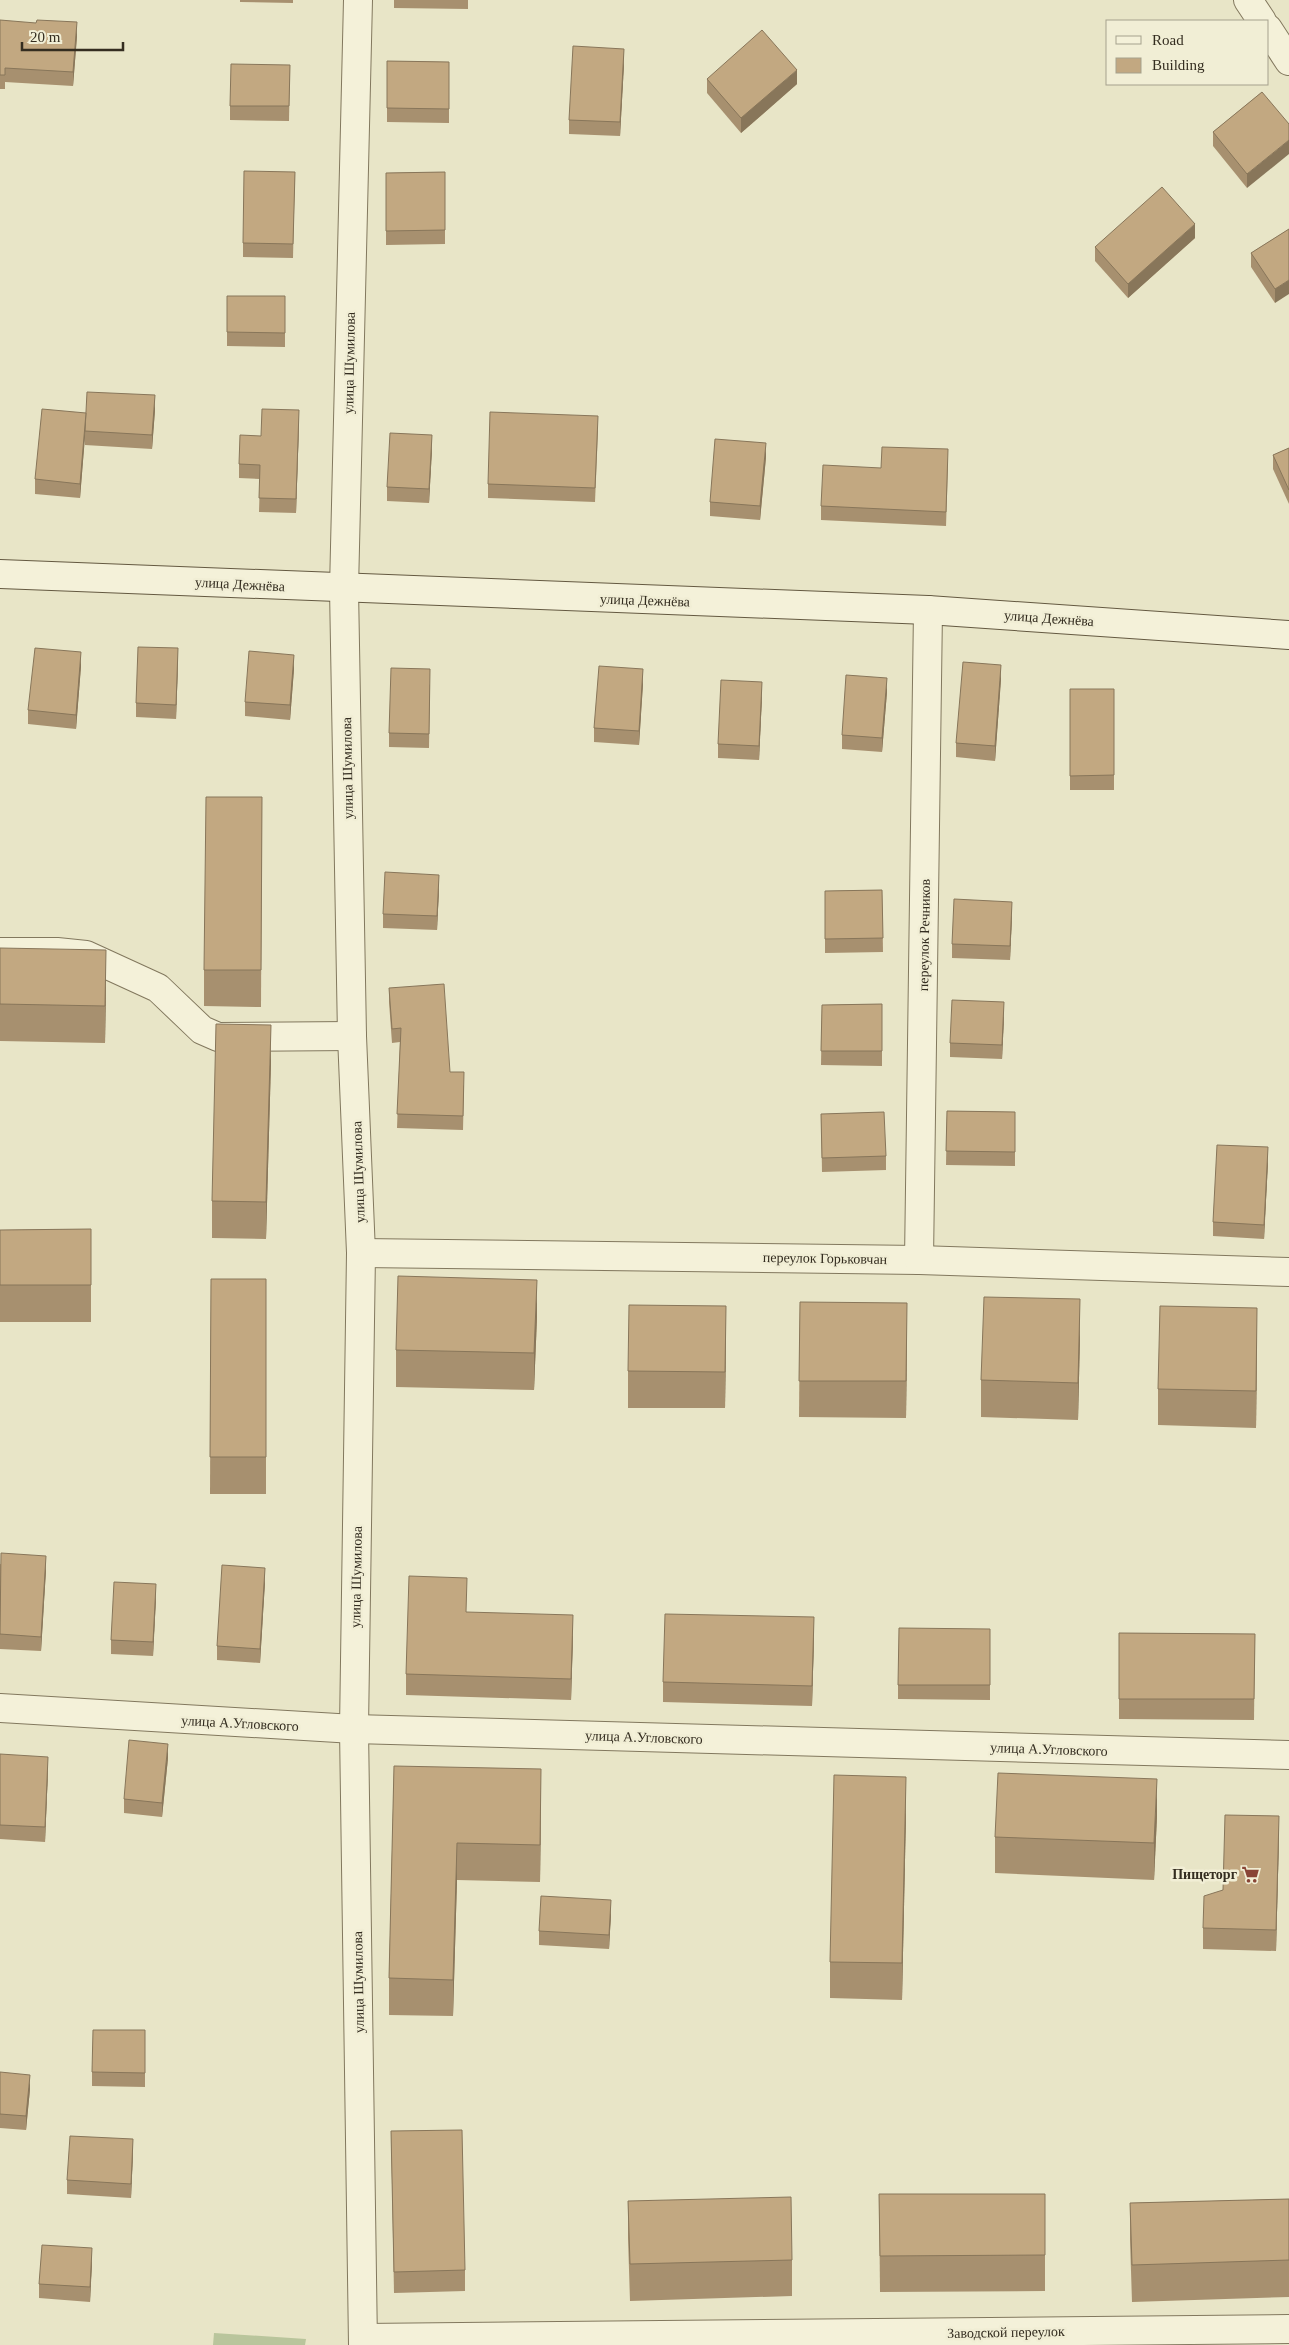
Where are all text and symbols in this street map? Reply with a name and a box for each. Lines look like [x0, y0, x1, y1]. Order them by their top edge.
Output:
scale bar [22, 20, 124, 52]
legend [1106, 20, 1269, 85]
text: 20 m [30, 29, 61, 45]
text: Road [1152, 32, 1184, 48]
text: Building [1152, 57, 1205, 73]
street label: улица Шумилова [341, 311, 358, 414]
street label: улица Дежнёва [195, 575, 286, 594]
street label: улица Дежнёва [600, 591, 691, 610]
street label: улица Дежнёва [1004, 608, 1095, 629]
street label: улица Шумилова [339, 716, 356, 819]
street label: переулок Речников [916, 878, 933, 991]
street label: улица Шумилова [349, 1120, 368, 1223]
street label: переулок Горьковчан [763, 1250, 888, 1267]
street label: улица Шумилова [348, 1525, 365, 1628]
street label: улица А.Угловского [181, 1713, 299, 1734]
street label: улица А.Угловского [585, 1728, 703, 1747]
street label: улица А.Угловского [990, 1740, 1108, 1759]
supermarket icon: Пищеторг [1241, 1864, 1261, 1884]
place label: Пищеторг [1172, 1867, 1237, 1882]
street label: улица Шумилова [350, 1930, 367, 2033]
street label: Заводской переулок [947, 2324, 1065, 2341]

